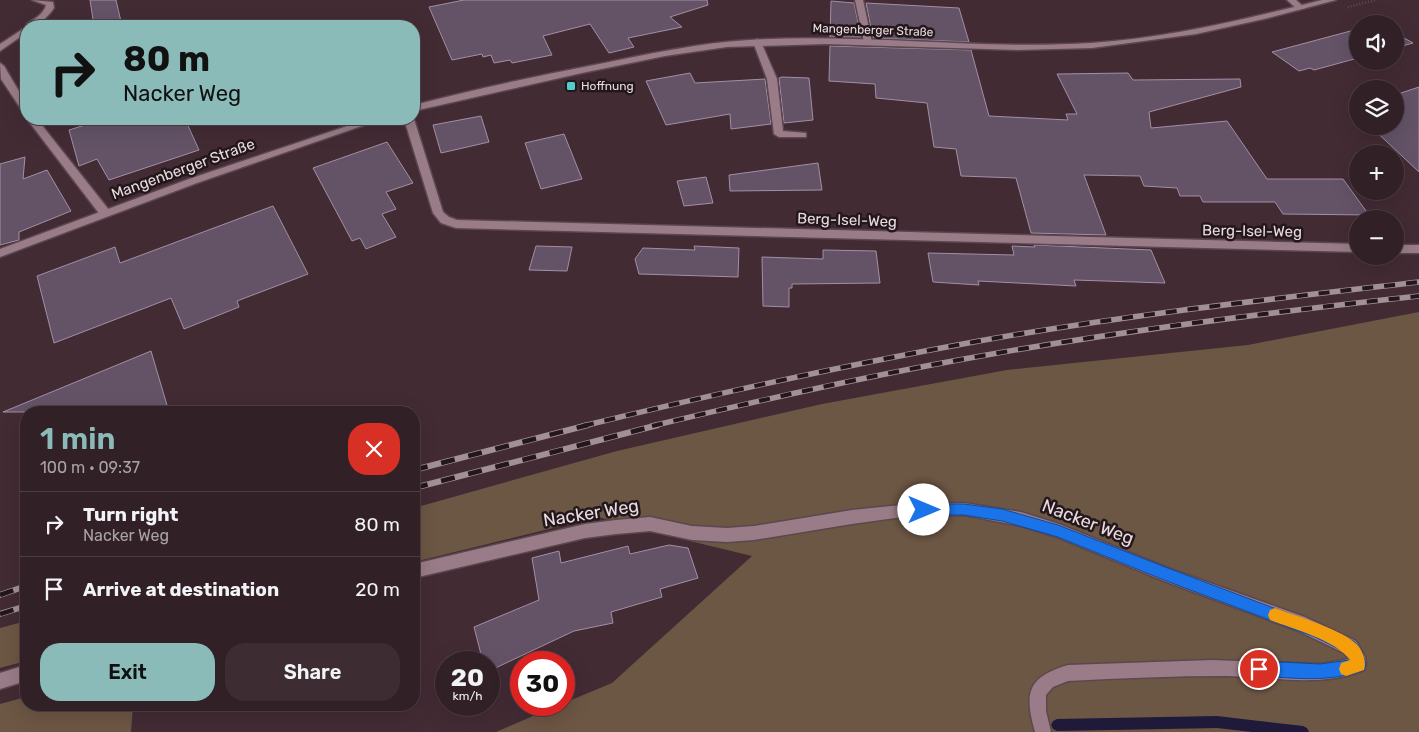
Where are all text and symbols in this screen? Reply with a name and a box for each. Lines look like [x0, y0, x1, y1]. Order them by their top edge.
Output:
map controls [1349, 15, 1404, 265]
button: sound [1349, 15, 1404, 70]
street label: Mangenberger Straße [812, 21, 934, 39]
text: 80 m [123, 38, 210, 80]
icon: right [40, 40, 105, 105]
place label: Hoffnung [581, 79, 634, 93]
text: Nacker Weg [123, 80, 241, 107]
marker: Hoffnung [565, 80, 577, 92]
button: layers [1349, 80, 1404, 135]
street label: Mangenberger Straße [109, 135, 257, 203]
button: + [1349, 145, 1404, 200]
street label: Berg-Isel-Weg [797, 209, 897, 231]
button: − [1349, 210, 1404, 265]
street label: Berg-Isel-Weg [1202, 221, 1302, 241]
text: 1 min [40, 421, 115, 457]
button: close [348, 423, 400, 475]
text: 100 m · 09:37 [40, 458, 140, 477]
position arrow [897, 483, 949, 535]
street label: Nacker Weg [1039, 494, 1137, 550]
street label: Nacker Weg [542, 495, 640, 531]
text: Turn right [83, 503, 178, 526]
icon: right [40, 510, 68, 538]
text: 80 m [354, 513, 400, 536]
text: Nacker Weg [83, 526, 169, 545]
icon: arrive [40, 575, 68, 603]
text: Arrive at destination [83, 578, 279, 601]
text: 20 m [355, 578, 400, 601]
button: Exit [40, 643, 215, 701]
button: Share [225, 643, 400, 701]
pin [1238, 648, 1280, 690]
speed limit sign: 30 [510, 651, 575, 716]
icon: arrive [1245, 655, 1273, 683]
text: 20 [451, 663, 484, 692]
text: km/h [453, 689, 482, 703]

